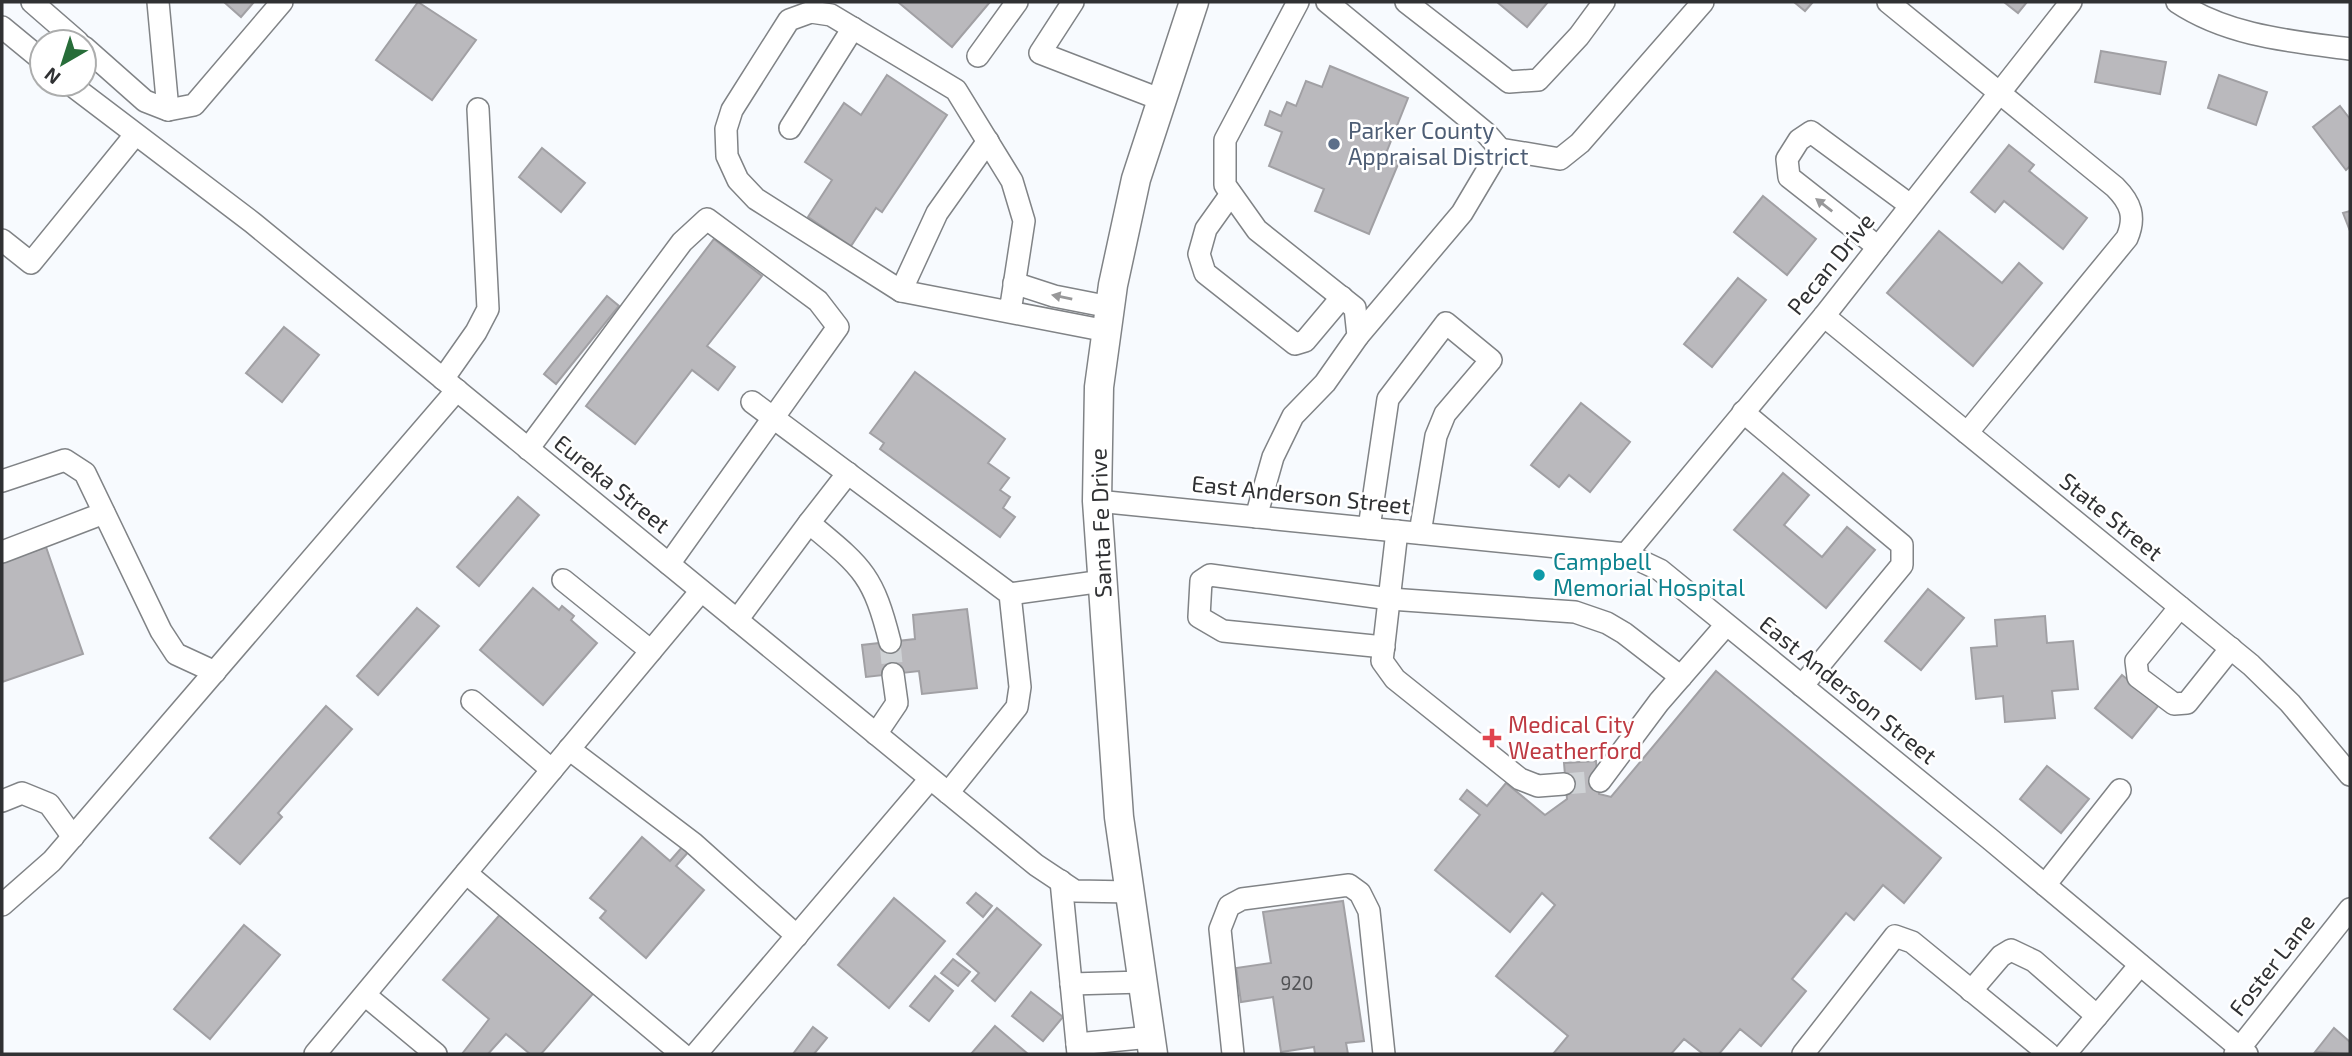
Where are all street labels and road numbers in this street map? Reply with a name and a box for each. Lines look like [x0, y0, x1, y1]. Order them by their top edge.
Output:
street label: Pecan Drive [1781, 207, 1880, 320]
street label: Eureka Street [549, 428, 676, 539]
street label: Santa Fe Drive [1083, 448, 1117, 598]
street label: State Street [2055, 466, 2169, 566]
street label: East Anderson Street [1190, 469, 1412, 519]
street label: East Anderson Street [1754, 609, 1943, 770]
street label: Foster Lane [2223, 908, 2320, 1021]

